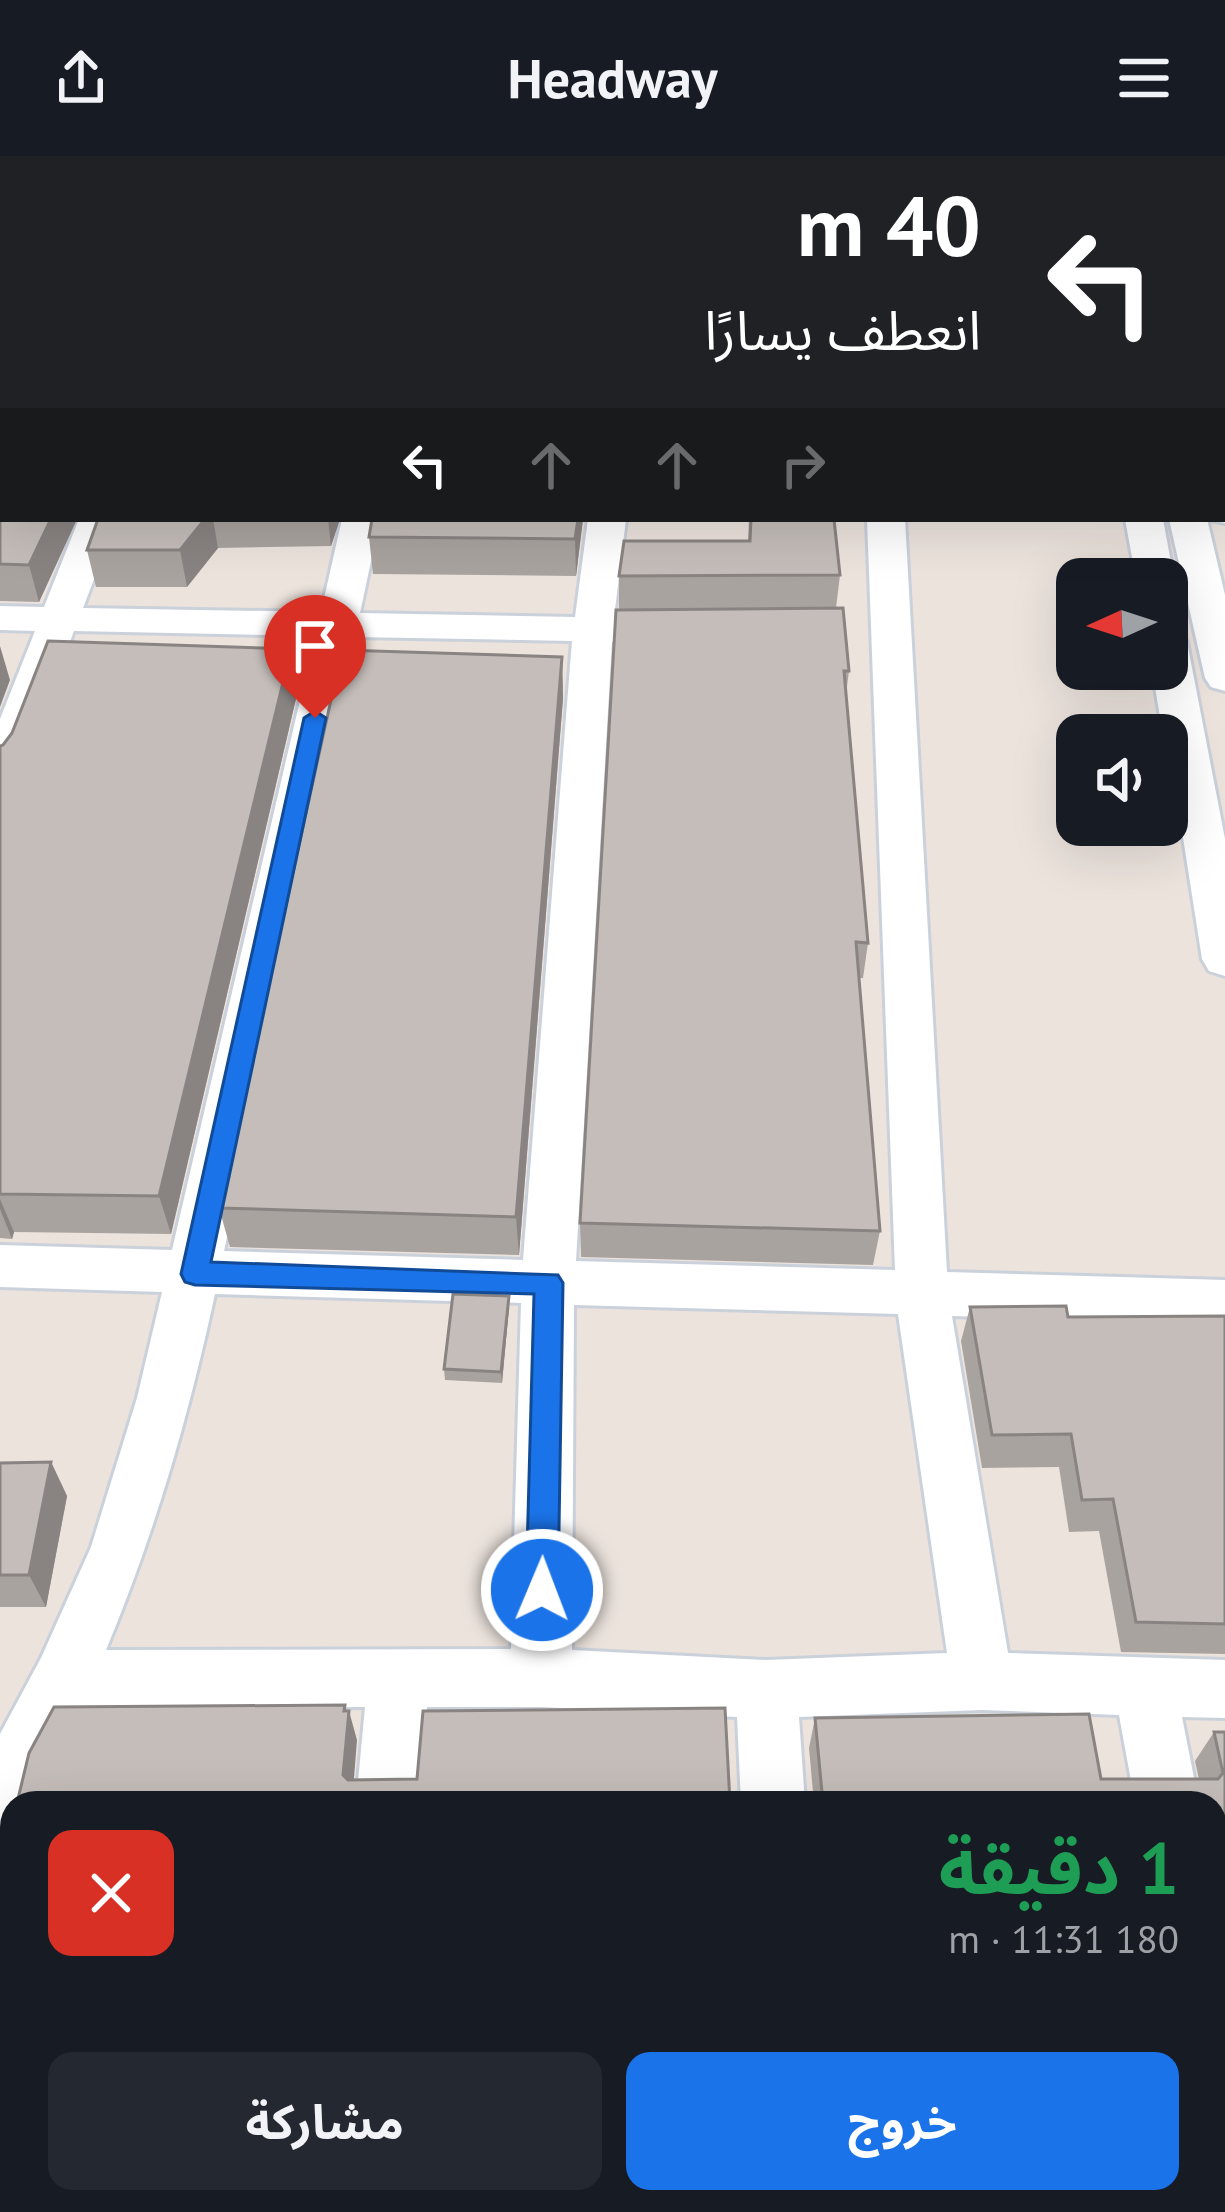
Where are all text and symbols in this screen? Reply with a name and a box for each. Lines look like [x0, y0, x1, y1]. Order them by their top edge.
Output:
text: Headway [508, 43, 718, 113]
icon: share [48, 45, 114, 111]
icon: menu [1111, 45, 1177, 111]
text: 40 m [797, 170, 981, 279]
icon: left [1023, 204, 1179, 360]
text: انعطف يسارًا [704, 295, 981, 365]
icon: left [392, 432, 458, 498]
icon: ahead [518, 432, 584, 498]
icon: ahead [644, 432, 710, 498]
icon: right [770, 432, 836, 498]
north arrow [1056, 558, 1188, 690]
map controls [1056, 558, 1188, 846]
pin [264, 595, 366, 718]
icon: arrive [282, 613, 348, 679]
button: sound [1056, 714, 1188, 846]
position arrow [479, 1527, 605, 1653]
text: 1 دقيقة [939, 1821, 1179, 1914]
button: close [48, 1830, 174, 1956]
text: 180 m · 11:31 [948, 1913, 1179, 1964]
button: مشاركة [48, 2052, 602, 2190]
button: خروج [626, 2052, 1179, 2190]

